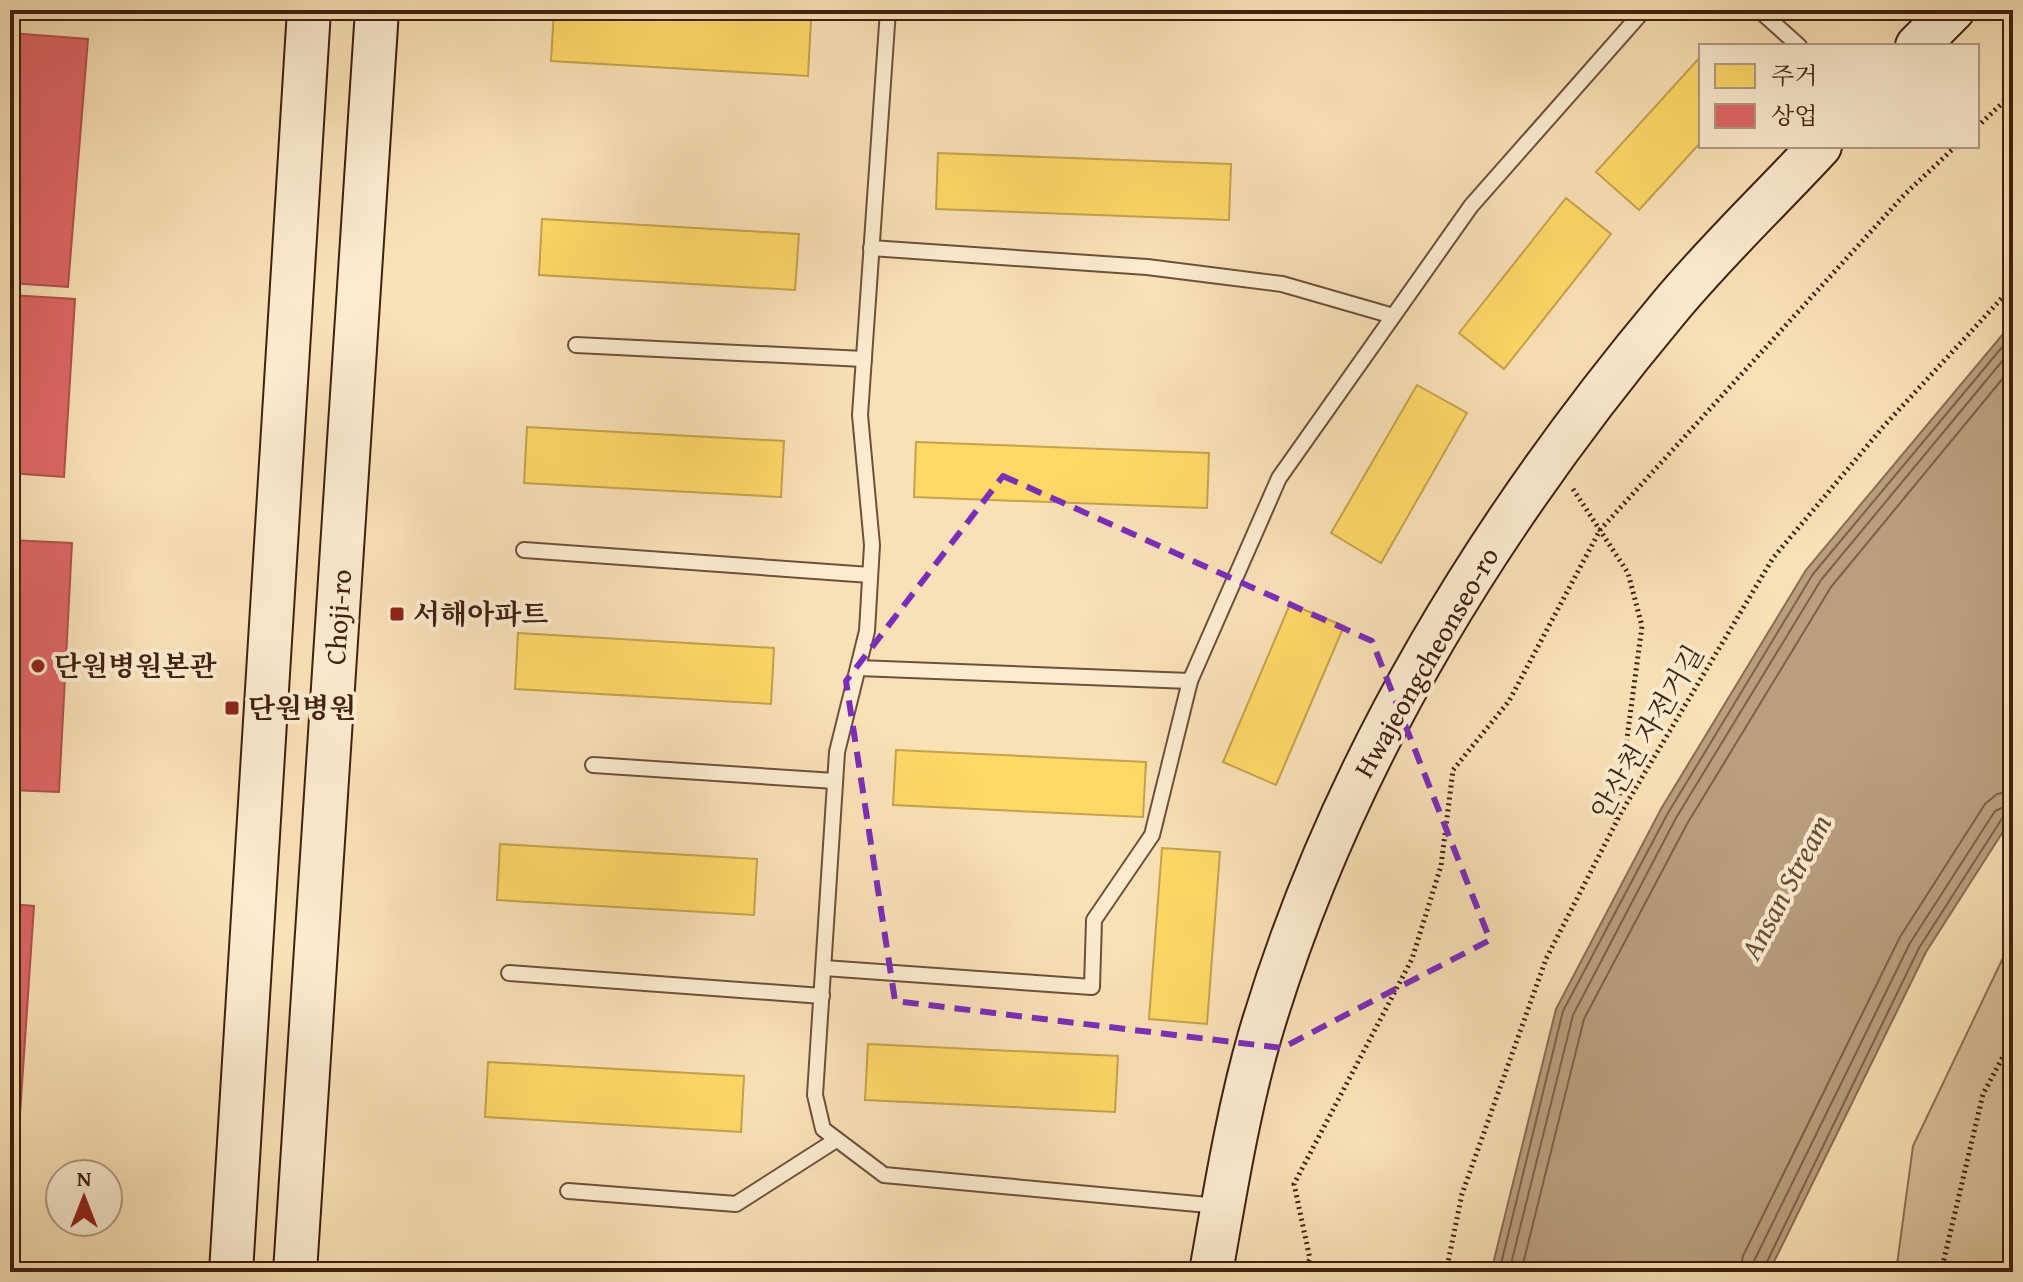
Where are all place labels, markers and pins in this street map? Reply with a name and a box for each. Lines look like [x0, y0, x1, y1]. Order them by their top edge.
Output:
place label: 서해아파트 [413, 593, 548, 634]
marker: 서해아파트 [388, 605, 406, 623]
place label: 단원병원본관 [54, 645, 217, 686]
marker: 단원병원본관 [29, 657, 47, 675]
place label: 단원병원 [248, 687, 356, 728]
marker: 단원병원 [223, 699, 241, 717]

